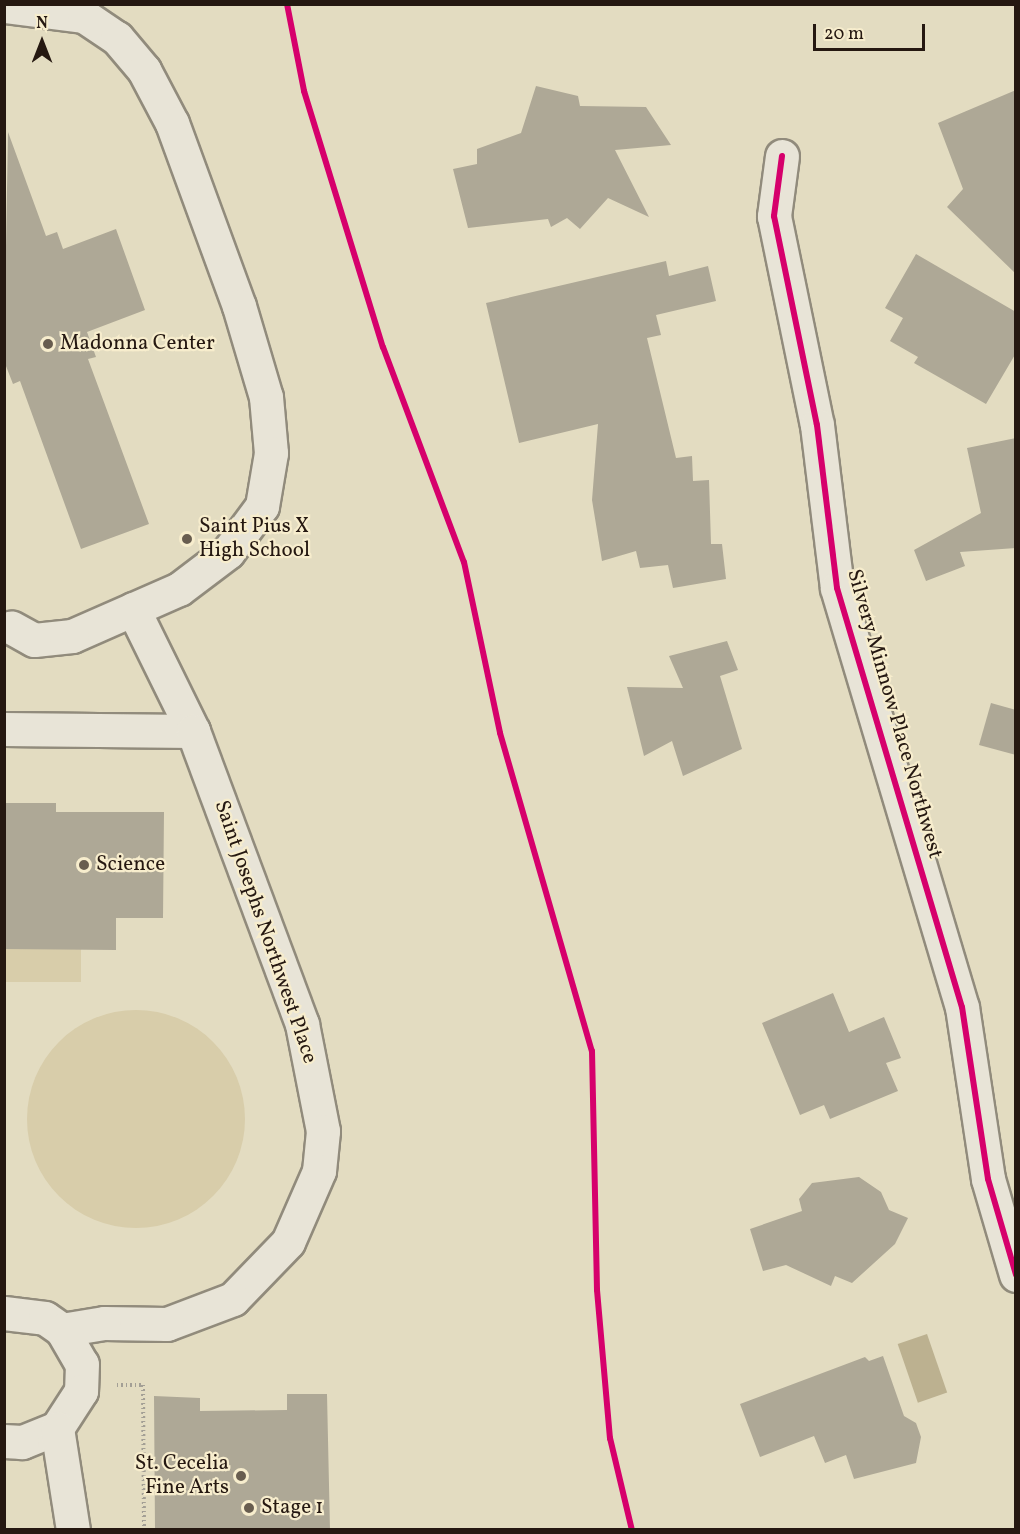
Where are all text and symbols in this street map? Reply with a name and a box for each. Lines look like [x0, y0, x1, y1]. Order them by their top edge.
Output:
north arrow [12, 12, 72, 72]
scale bar [816, 12, 928, 50]
text: N [36, 13, 48, 35]
text: 20 m [824, 22, 864, 47]
place label: Madonna Center [60, 331, 215, 357]
marker: Madonna Center [41, 337, 55, 351]
place label: Saint Pius X High School [199, 514, 310, 564]
marker: Saint Pius X High School [180, 532, 194, 546]
street label: Silvery Minnow Place Northwest [840, 566, 948, 862]
street label: Saint Josephs Northwest Place [208, 797, 322, 1067]
place label: Science [96, 852, 165, 878]
marker: Science [77, 858, 91, 872]
place label: St. Cecelia Fine Arts [135, 1451, 229, 1501]
marker: St. Cecelia Fine Arts [234, 1469, 248, 1483]
place label: Stage 1 [261, 1495, 323, 1521]
marker: Stage 1 [242, 1501, 256, 1515]

